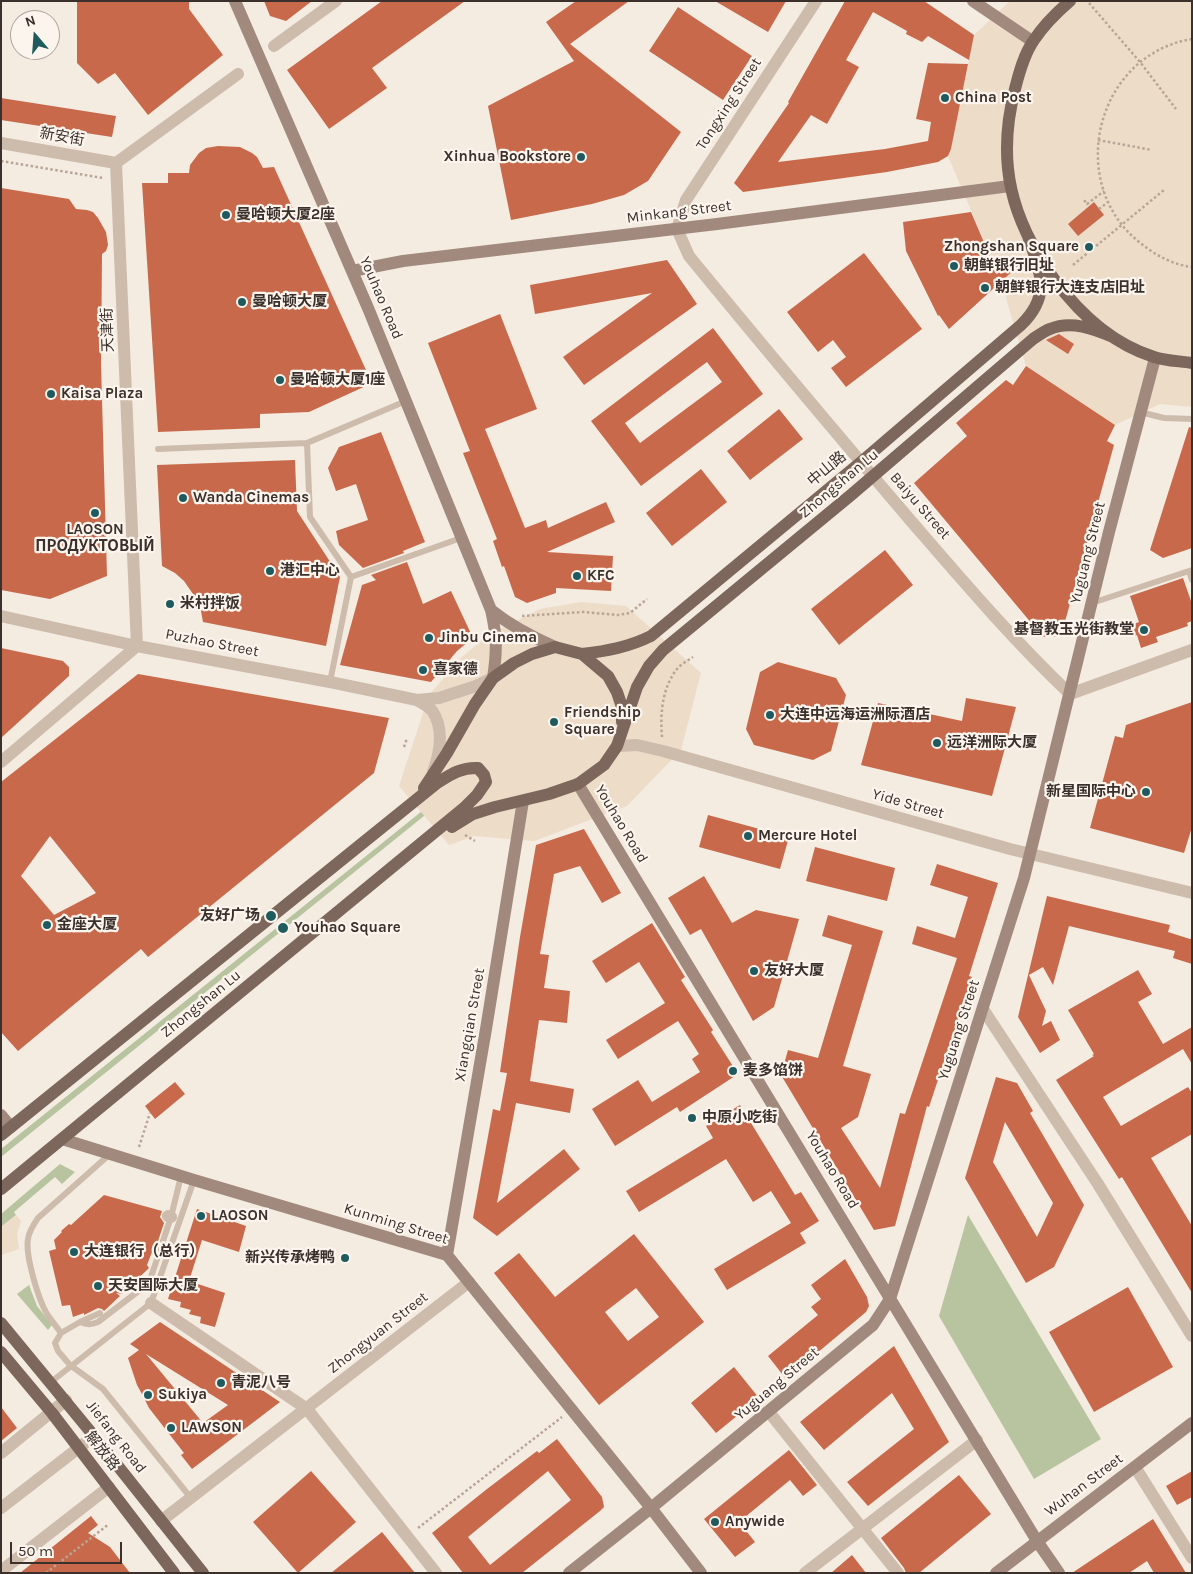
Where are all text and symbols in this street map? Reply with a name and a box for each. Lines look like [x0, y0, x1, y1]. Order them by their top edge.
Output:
north arrow [10, 10, 60, 60]
text: N [23, 12, 38, 31]
street label: Tongxing Street [692, 54, 766, 154]
place label: China Post [955, 89, 1032, 107]
marker: China Post [939, 92, 951, 104]
street label: 新安街 [38, 124, 86, 150]
place label: Xinhua Bookstore [443, 148, 571, 166]
marker: Xinhua Bookstore [575, 151, 587, 163]
street label: Minkang Street [626, 197, 732, 227]
place label: 曼哈顿大厦2座 [236, 206, 335, 224]
marker: 曼哈顿大厦2座 [220, 209, 232, 221]
place label: Zhongshan Square [944, 238, 1079, 256]
marker: Zhongshan Square [1083, 241, 1095, 253]
street label: Youhao Road [355, 254, 407, 342]
place label: 朝鲜银行旧址 [964, 257, 1054, 275]
marker: 朝鲜银行旧址 [948, 260, 960, 272]
place label: 朝鲜银行大连支店旧址 [995, 279, 1145, 297]
marker: 朝鲜银行大连支店旧址 [979, 282, 991, 294]
place label: 曼哈顿大厦 [252, 293, 327, 311]
marker: 曼哈顿大厦 [236, 296, 248, 308]
street label: 天津街 [98, 307, 118, 353]
place label: 曼哈顿大厦1座 [290, 371, 385, 389]
marker: 曼哈顿大厦1座 [274, 374, 286, 386]
place label: Kaisa Plaza [61, 385, 143, 403]
marker: Kaisa Plaza [45, 388, 57, 400]
street label: Zhongshan Lu [796, 446, 882, 522]
street label: 中山路 [804, 448, 850, 490]
street label: Baiyu Street [886, 469, 954, 543]
place label: Wanda Cinemas [193, 489, 309, 507]
marker: Wanda Cinemas [177, 492, 189, 504]
street label: Yuguang Street [1067, 500, 1109, 606]
marker: LAOSON ПРОДУКТОВЫЙ [89, 507, 101, 519]
place label: LAOSON ПРОДУКТОВЫЙ [35, 521, 155, 556]
place label: 港汇中心 [280, 562, 340, 580]
marker: 港汇中心 [264, 565, 276, 577]
place label: KFC [587, 567, 615, 585]
marker: KFC [571, 570, 583, 582]
place label: 米村拌饭 [180, 595, 240, 613]
marker: 米村拌饭 [164, 598, 176, 610]
place label: 基督教玉光街教堂 [1014, 621, 1134, 639]
marker: 基督教玉光街教堂 [1138, 624, 1150, 636]
street label: Puzhao Street [164, 625, 260, 661]
place label: Jinbu Cinema [439, 629, 537, 647]
marker: Jinbu Cinema [423, 632, 435, 644]
place label: 喜家德 [433, 661, 478, 679]
marker: 喜家德 [417, 664, 429, 676]
place label: Friendship Square [564, 704, 641, 739]
place label: 大连中远海运洲际酒店 [780, 706, 930, 724]
marker: 大连中远海运洲际酒店 [764, 709, 776, 721]
marker: Friendship Square [548, 716, 560, 728]
place label: 远洋洲际大厦 [947, 734, 1037, 752]
marker: 远洋洲际大厦 [931, 737, 943, 749]
street label: Youhao Road [591, 782, 651, 866]
place label: 新星国际中心 [1046, 783, 1136, 801]
street label: Yide Street [870, 785, 946, 823]
marker: 新星国际中心 [1140, 786, 1152, 798]
place label: Mercure Hotel [758, 827, 857, 845]
marker: Mercure Hotel [742, 830, 754, 842]
place label: 友好广场 [200, 907, 260, 925]
marker: 友好广场 [264, 909, 278, 923]
place label: 金座大厦 [57, 916, 117, 934]
marker: 金座大厦 [41, 919, 53, 931]
place label: Youhao Square [294, 919, 401, 937]
marker: Youhao Square [276, 921, 290, 935]
place label: 友好大厦 [764, 962, 824, 980]
marker: 友好大厦 [748, 965, 760, 977]
street label: Zhongshan Lu [157, 966, 245, 1042]
street label: Xiangqian Street [451, 967, 489, 1083]
street label: Yuguang Street [934, 978, 984, 1082]
place label: 麦多馅饼 [743, 1062, 803, 1080]
marker: 麦多馅饼 [727, 1065, 739, 1077]
place label: 中原小吃街 [702, 1109, 777, 1127]
marker: 中原小吃街 [686, 1112, 698, 1124]
street label: Youhao Road [802, 1128, 862, 1212]
street label: Kunming Street [342, 1200, 450, 1248]
place label: LAOSON [211, 1207, 269, 1225]
marker: LAOSON [195, 1210, 207, 1222]
place label: 大连银行（总行） [84, 1243, 204, 1261]
marker: 大连银行（总行） [68, 1246, 80, 1258]
place label: 新兴传承烤鸭 [245, 1249, 335, 1267]
marker: 新兴传承烤鸭 [339, 1252, 351, 1264]
place label: 天安国际大厦 [108, 1277, 198, 1295]
marker: 天安国际大厦 [92, 1280, 104, 1292]
street label: Zhongyuan Street [324, 1288, 432, 1378]
street label: Yuguang Street [731, 1344, 823, 1424]
place label: 青泥八号 [231, 1374, 291, 1392]
marker: 青泥八号 [215, 1377, 227, 1389]
place label: Sukiya [158, 1386, 207, 1404]
marker: Sukiya [142, 1389, 154, 1401]
street label: Jiefang Road [82, 1397, 150, 1477]
place label: LAWSON [181, 1419, 242, 1437]
marker: LAWSON [165, 1422, 177, 1434]
street label: 解放路 [81, 1428, 123, 1474]
street label: Wuhan Street [1041, 1450, 1127, 1520]
place label: Anywide [725, 1513, 785, 1531]
marker: Anywide [709, 1516, 721, 1528]
scale bar [12, 1532, 125, 1564]
text: 50 m [18, 1542, 53, 1560]

